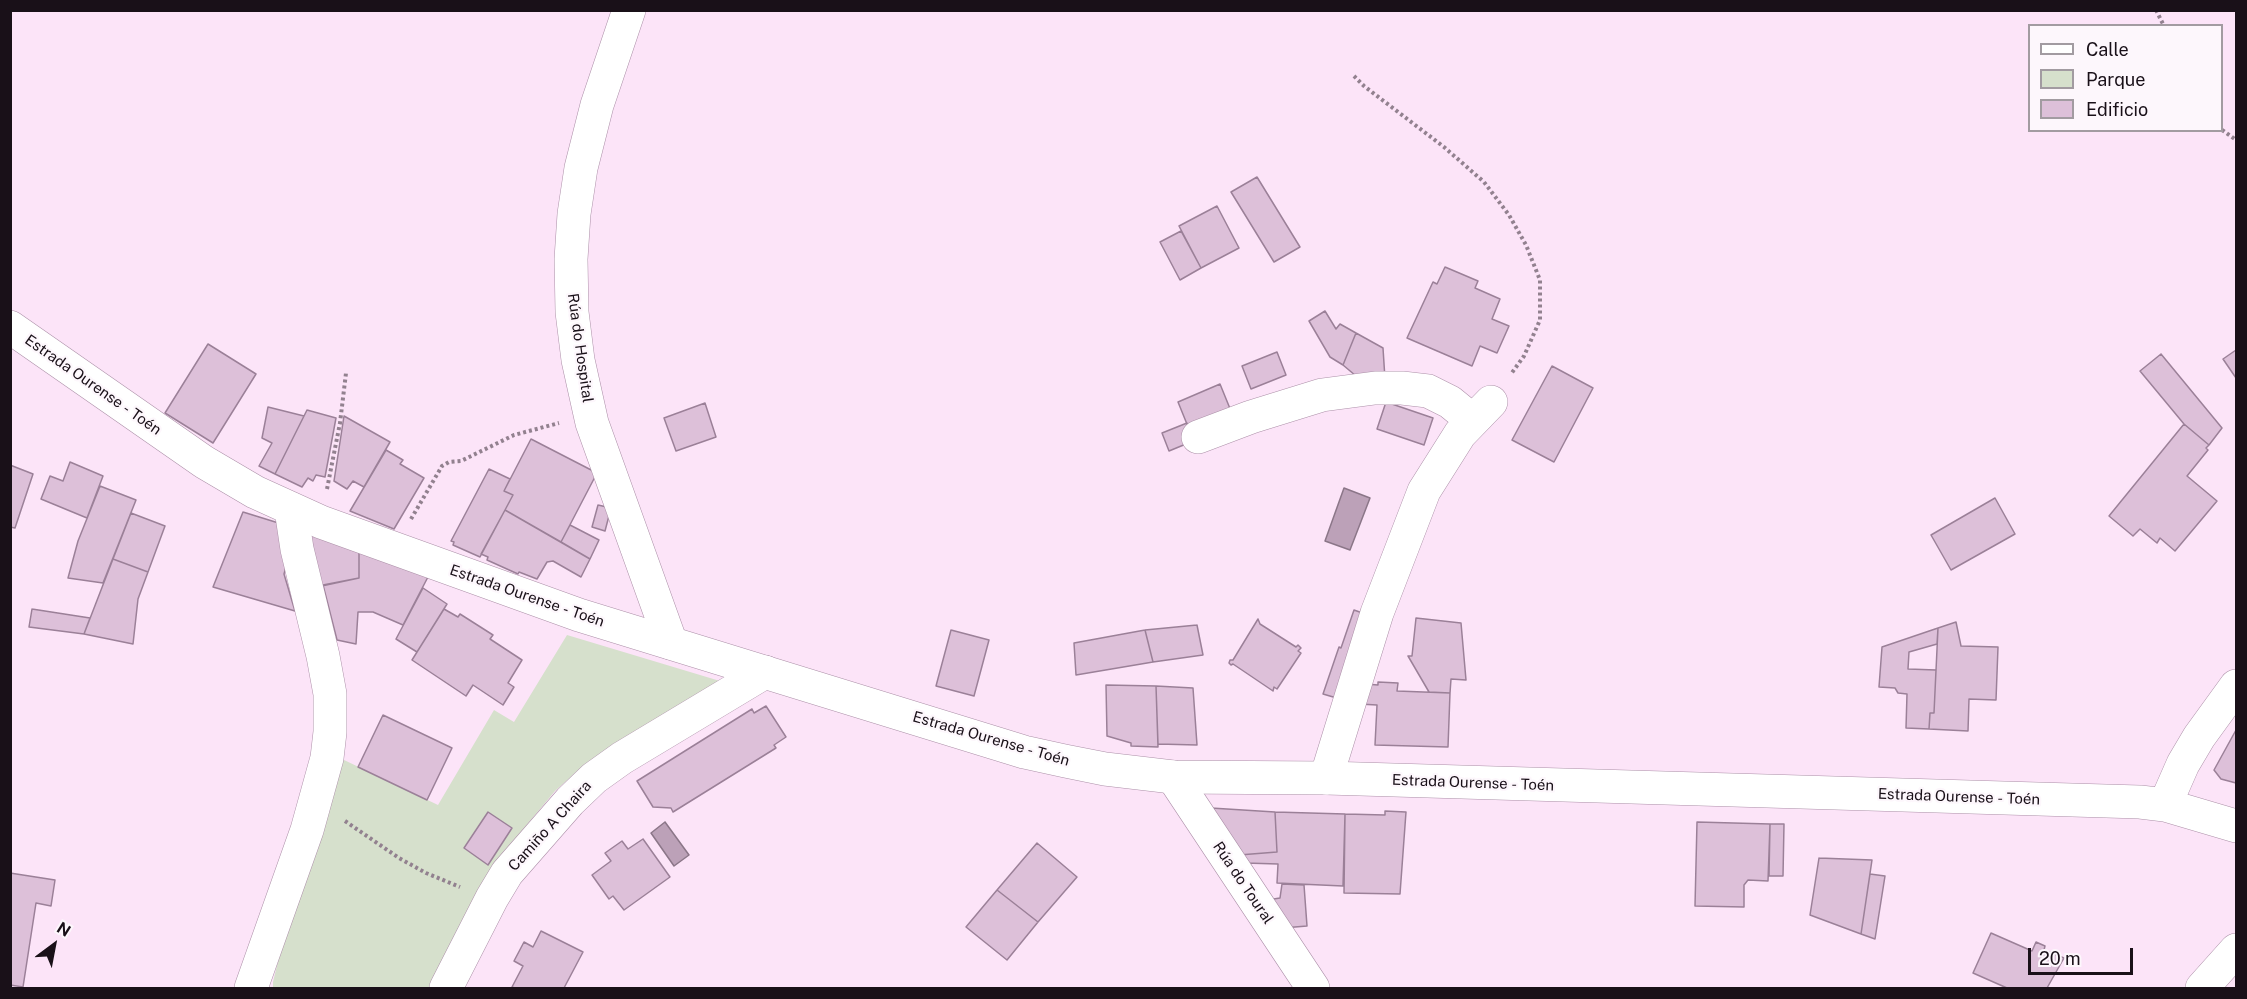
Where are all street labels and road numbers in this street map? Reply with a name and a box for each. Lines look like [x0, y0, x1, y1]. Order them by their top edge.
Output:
street label: Rúa do Hospital [563, 292, 597, 404]
street label: Estrada Ourense - Toén [21, 331, 165, 439]
street label: Estrada Ourense - Toén [447, 561, 607, 631]
street label: Estrada Ourense - Toén [910, 708, 1072, 770]
street label: Estrada Ourense - Toén [1392, 771, 1554, 795]
street label: Camiño A Chaira [505, 777, 595, 875]
street label: Estrada Ourense - Toén [1878, 785, 2040, 809]
street label: Rúa do Toural [1209, 838, 1277, 928]

